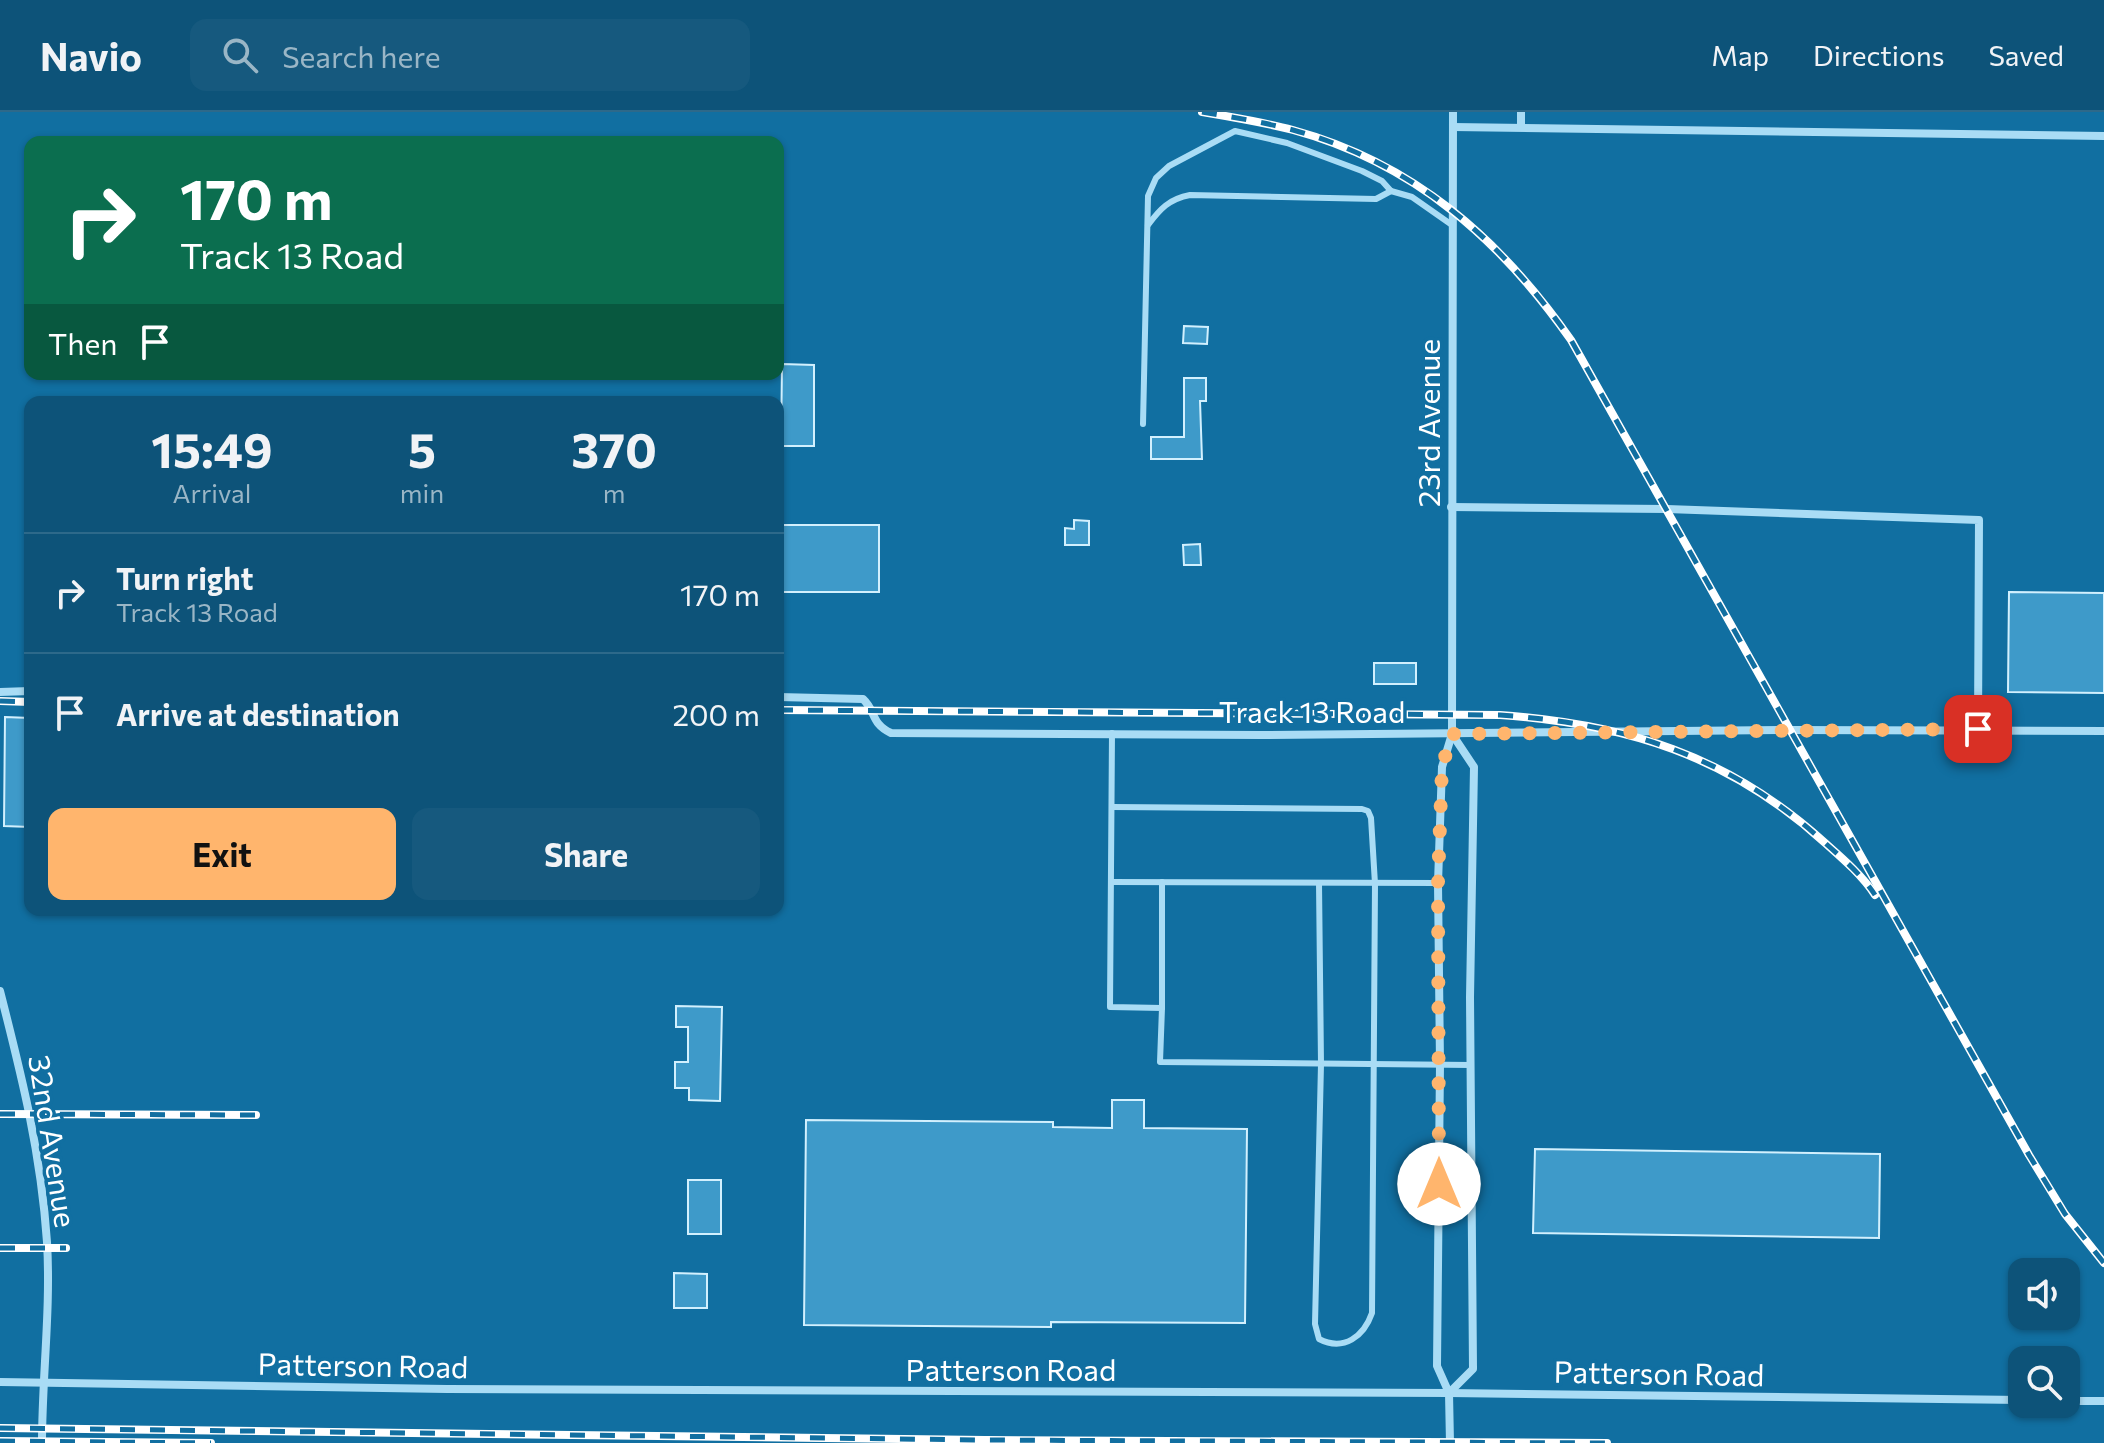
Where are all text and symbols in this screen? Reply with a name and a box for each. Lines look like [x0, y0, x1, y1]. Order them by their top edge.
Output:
search box [190, 19, 750, 91]
text: Navio [40, 32, 142, 79]
icon: search [218, 33, 262, 77]
text: Search here [282, 37, 441, 74]
text: Map [1711, 38, 1769, 72]
text: Directions [1813, 38, 1944, 72]
text: Saved [1988, 38, 2064, 72]
text: 170 m [180, 163, 333, 232]
icon: right [48, 168, 152, 272]
text: Track 13 Road [180, 232, 404, 276]
icon: arrive [133, 320, 177, 364]
text: Then [48, 324, 117, 361]
street label: 23rd Avenue [1409, 339, 1446, 507]
text: 15:49 [151, 419, 273, 478]
text: 5 [408, 419, 436, 478]
text: 370 [571, 419, 657, 478]
text: Arrival [173, 477, 251, 508]
text: min [400, 477, 444, 508]
text: m [603, 477, 625, 508]
text: Turn right [116, 559, 253, 596]
icon: right [48, 571, 92, 615]
text: 170 m [680, 575, 760, 612]
text: Track 13 Road [116, 596, 278, 627]
icon: arrive [48, 691, 92, 735]
street label: Track 13 Road [1219, 692, 1405, 729]
text: Arrive at destination [116, 695, 400, 732]
text: 200 m [672, 695, 760, 732]
pin [1944, 695, 2012, 763]
icon: arrive [1956, 707, 2000, 751]
button: Exit [48, 808, 396, 900]
button: Share [412, 808, 760, 900]
street label: 32nd Avenue [22, 1052, 86, 1230]
position arrow [1397, 1142, 1481, 1226]
map controls [2008, 1258, 2080, 1418]
button: sound [2008, 1258, 2080, 1330]
street label: Patterson Road [257, 1344, 469, 1384]
button: search [2008, 1346, 2080, 1418]
street label: Patterson Road [906, 1350, 1116, 1387]
street label: Patterson Road [1553, 1352, 1765, 1392]

